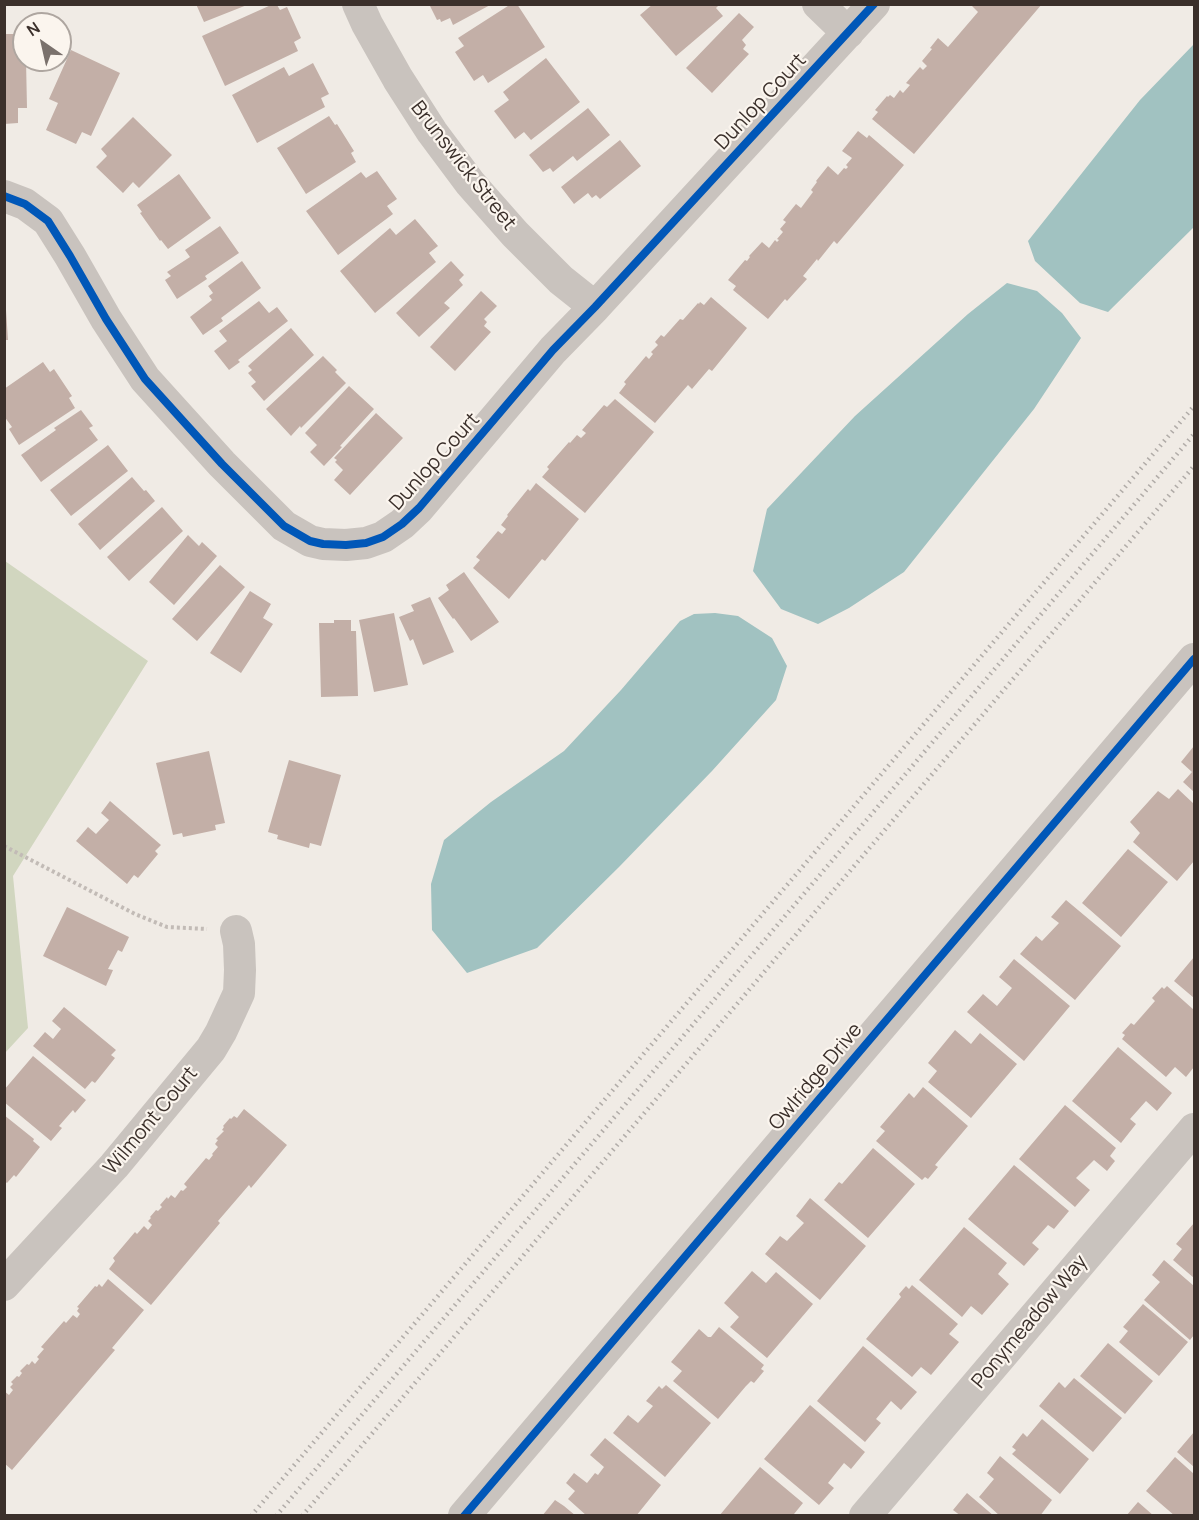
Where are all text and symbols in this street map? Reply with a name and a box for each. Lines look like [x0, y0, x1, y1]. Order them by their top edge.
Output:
north arrow [12, 12, 72, 72]
text: N [22, 16, 44, 41]
street label: Dunlop Court [710, 49, 812, 155]
street label: Brunswick Street [405, 97, 521, 235]
street label: Dunlop Court [385, 408, 485, 516]
street label: Owlridge Drive [764, 1019, 868, 1135]
street label: Wilmont Court [99, 1062, 203, 1180]
street label: Ponymeadow Way [967, 1250, 1093, 1394]

